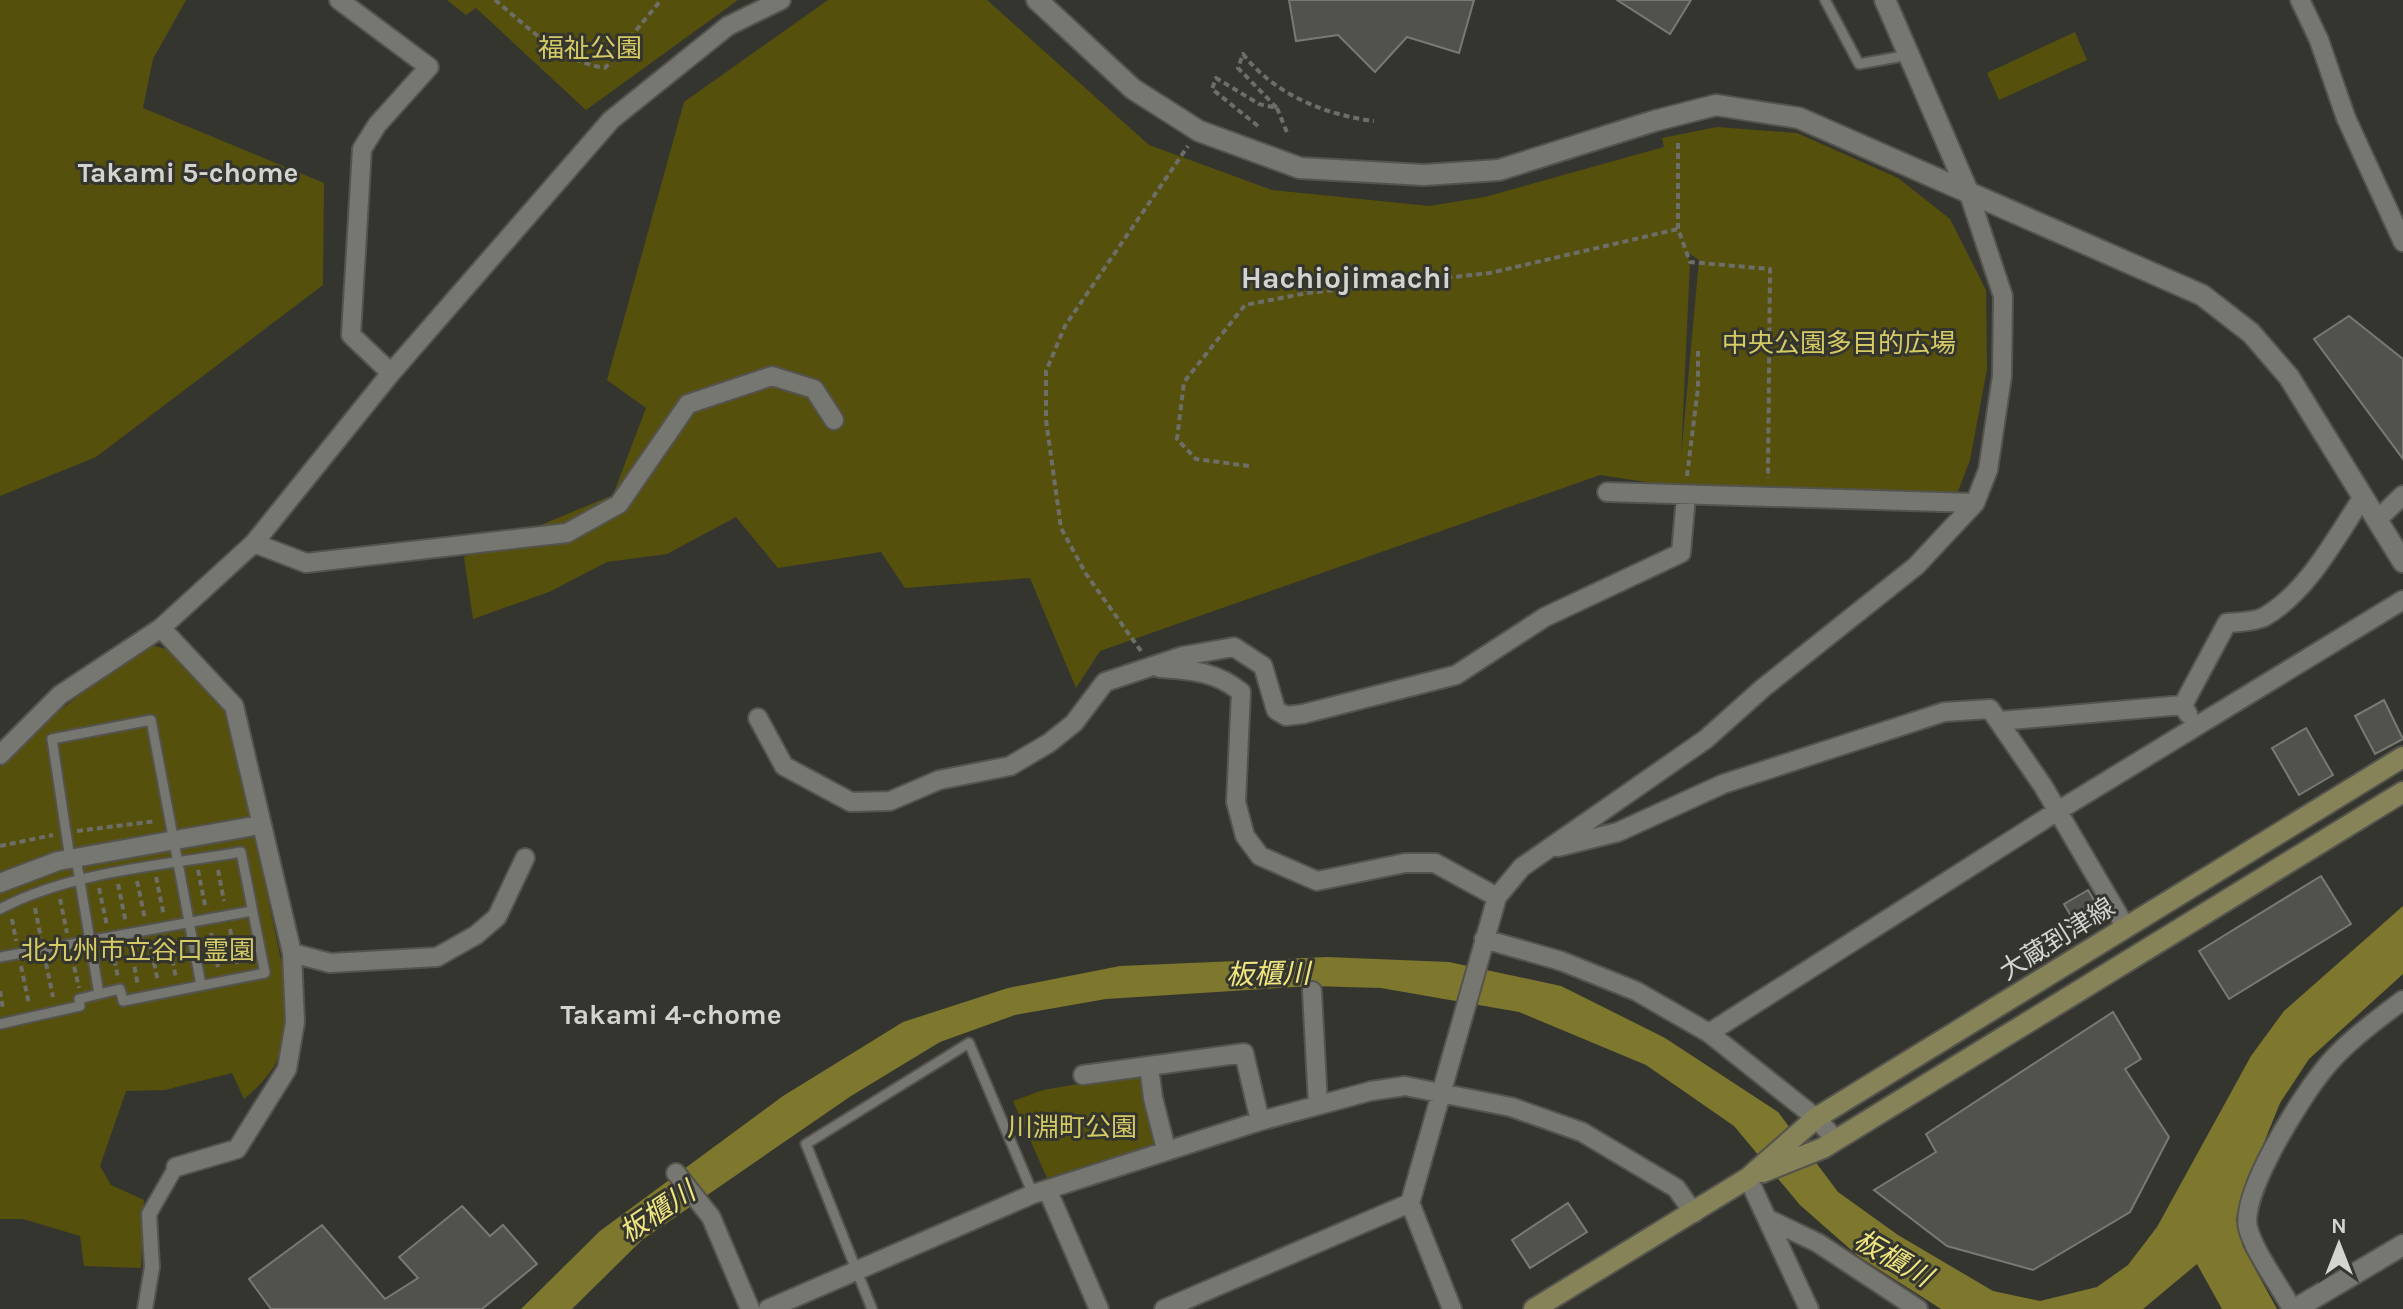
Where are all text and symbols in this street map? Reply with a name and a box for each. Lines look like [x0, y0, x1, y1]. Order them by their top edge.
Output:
park label: 福祉公園 [538, 33, 642, 64]
district label: Takami 5-chome [78, 156, 298, 189]
district label: Hachiojimachi [1241, 260, 1451, 296]
park label: 中央公園多目的広場 [1722, 328, 1956, 359]
street label: 大蔵到津線 [1994, 891, 2120, 987]
park label: 北九州市立谷口霊園 [21, 935, 255, 966]
water label: 板櫃川 [1226, 957, 1313, 991]
district label: Takami 4-chome [560, 998, 782, 1031]
park label: 川淵町公園 [1007, 1112, 1137, 1143]
water label: 板櫃川 [613, 1173, 704, 1249]
north arrow [2299, 1205, 2379, 1285]
text: N [2331, 1213, 2347, 1239]
water label: 板櫃川 [1848, 1223, 1940, 1295]

